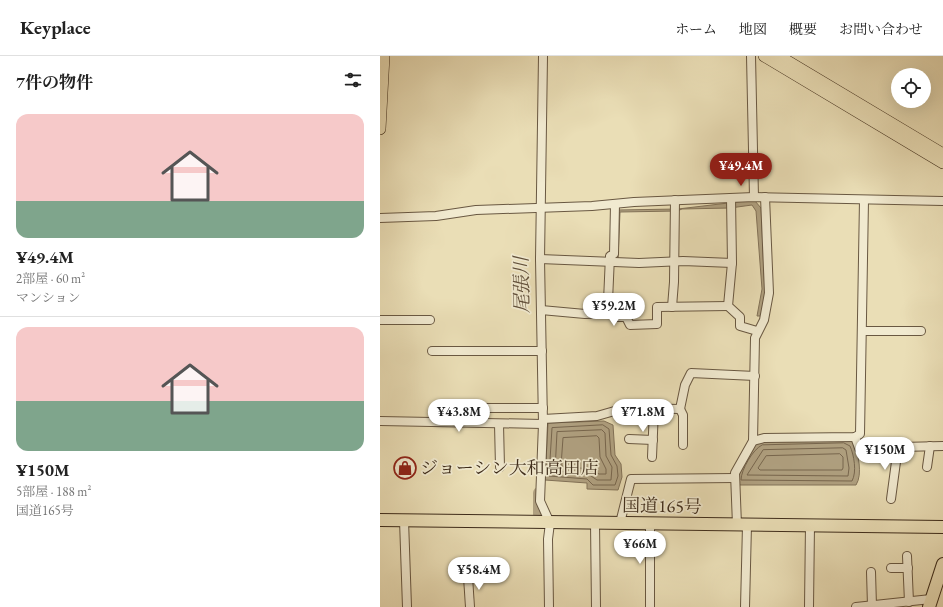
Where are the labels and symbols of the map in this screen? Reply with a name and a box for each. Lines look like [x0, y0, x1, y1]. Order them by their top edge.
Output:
pin: ¥49.4M [708, 153, 774, 187]
water label: 尾張川 [508, 254, 534, 314]
pin: ¥59.2M [581, 293, 647, 327]
pin: ¥43.8M [426, 399, 492, 433]
pin: ¥71.8M [610, 399, 676, 433]
pin: ¥150M [857, 437, 913, 471]
shop icon: ジョーシン大和高田店 [392, 455, 418, 481]
place label: ジョーシン大和高田店 [420, 456, 599, 479]
street label: 国道165号 [622, 493, 702, 518]
pin: ¥66M [616, 531, 664, 565]
pin: ¥58.4M [446, 557, 512, 591]

